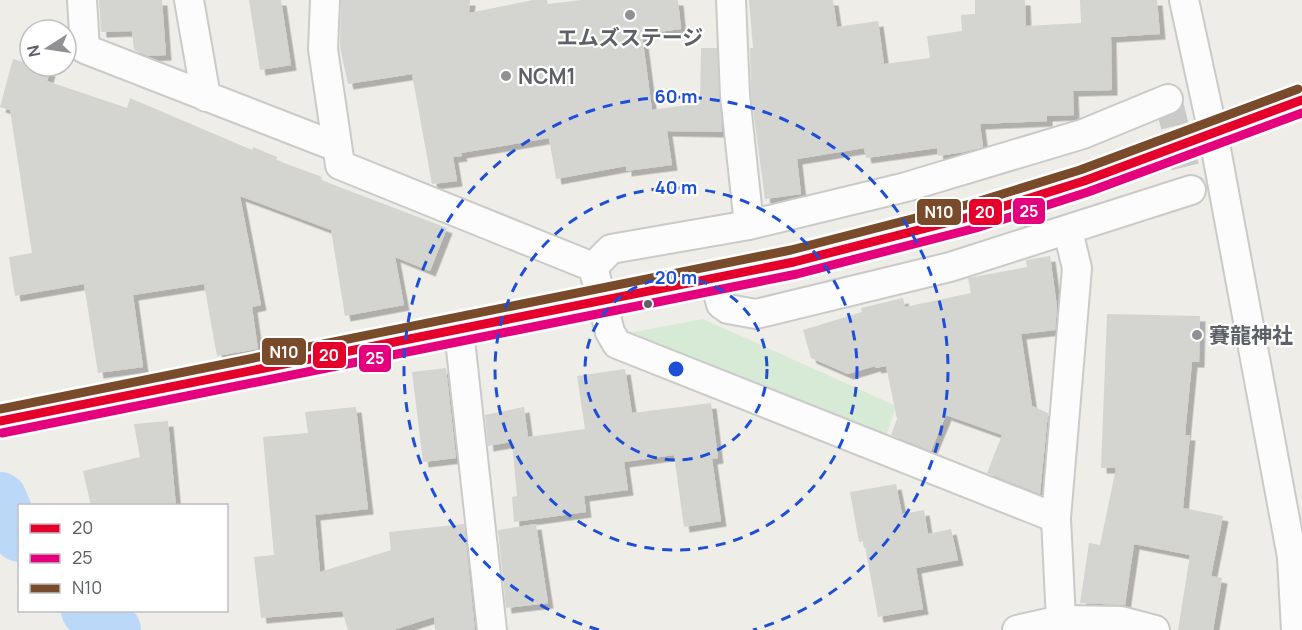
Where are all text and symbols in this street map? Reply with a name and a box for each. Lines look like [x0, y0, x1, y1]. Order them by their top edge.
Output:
marker: エムズステージ [623, 8, 637, 22]
north arrow [18, 18, 78, 78]
place label: エムズステージ [557, 23, 703, 51]
text: N [21, 43, 45, 59]
place label: NCM1 [518, 62, 576, 90]
marker: NCM1 [499, 69, 513, 83]
text: 60 m [655, 84, 697, 108]
text: 40 m [655, 175, 697, 199]
line badge: 25 [1012, 197, 1046, 225]
line badge: N10 [916, 198, 962, 226]
line badge: 20 [968, 198, 1003, 226]
text: 25 [1020, 200, 1038, 222]
text: N10 [924, 201, 954, 223]
text: 20 [975, 201, 995, 223]
text: 20 m [655, 265, 697, 289]
unlabelled marker [642, 298, 654, 310]
place label: 賽龍神社 [1209, 321, 1293, 349]
marker: 賽龍神社 [1190, 328, 1204, 342]
line badge: N10 [261, 337, 307, 366]
text: N10 [269, 341, 299, 363]
line badge: 20 [312, 341, 347, 369]
text: 20 [319, 344, 339, 366]
line badge: 25 [358, 344, 392, 373]
text: 25 [366, 347, 384, 369]
centre of rings [666, 359, 686, 379]
legend [18, 504, 228, 612]
text: 20 [72, 515, 93, 539]
text: 25 [72, 545, 93, 569]
text: N10 [72, 575, 102, 599]

